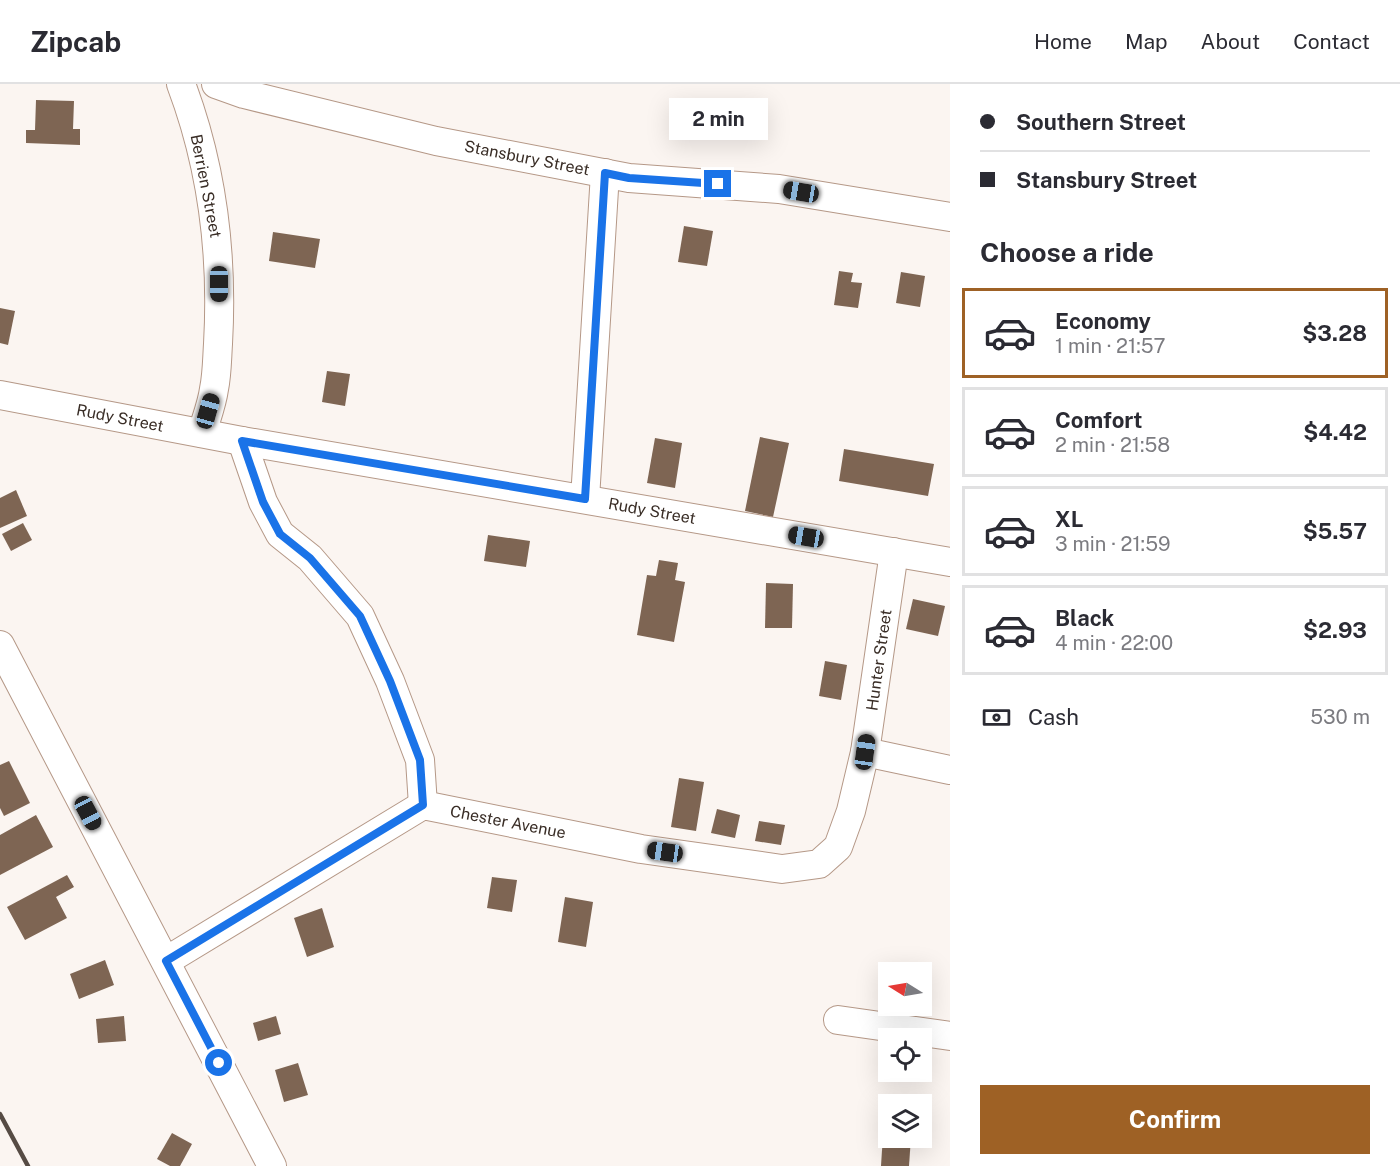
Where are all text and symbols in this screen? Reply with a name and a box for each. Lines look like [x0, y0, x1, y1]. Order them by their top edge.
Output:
text: Zipcab [30, 25, 121, 58]
text: Home [1034, 29, 1092, 54]
text: Map [1125, 29, 1168, 54]
text: About [1201, 29, 1260, 54]
text: Contact [1293, 29, 1370, 54]
callout: 2 min [668, 97, 768, 139]
text: 2 min [692, 107, 745, 131]
text: Southern Street [1016, 109, 1186, 135]
street label: Berrien Street [187, 133, 225, 239]
street label: Stansbury Street [463, 137, 591, 179]
text: Stansbury Street [1016, 167, 1197, 193]
route end [704, 170, 731, 197]
car [782, 180, 820, 204]
text: Choose a ride [980, 236, 1154, 268]
car [210, 266, 228, 302]
icon: car [983, 306, 1037, 360]
text: Economy [1055, 308, 1151, 334]
text: $3.28 [1302, 320, 1367, 346]
text: 1 min · 21:57 [1055, 334, 1166, 358]
car [194, 391, 222, 431]
street label: Rudy Street [75, 400, 165, 436]
icon: car [983, 405, 1037, 459]
text: Comfort [1055, 407, 1142, 433]
text: $4.42 [1303, 419, 1367, 445]
text: 2 min · 21:58 [1055, 433, 1170, 457]
street label: Rudy Street [607, 494, 697, 528]
icon: car [983, 504, 1037, 558]
text: XL [1055, 506, 1083, 532]
text: $5.57 [1303, 518, 1367, 544]
car [787, 525, 825, 549]
text: 3 min · 21:59 [1055, 532, 1170, 556]
icon: car [983, 603, 1037, 657]
text: Black [1055, 605, 1114, 631]
street label: Hunter Street [862, 608, 896, 712]
text: $2.93 [1303, 617, 1367, 643]
text: 4 min · 22:00 [1055, 631, 1173, 655]
icon: cash [980, 701, 1013, 734]
text: Cash [1028, 704, 1079, 730]
text: 530 m [1310, 705, 1370, 729]
car [854, 733, 876, 771]
car [72, 793, 104, 833]
street label: Chester Avenue [449, 801, 567, 843]
car [646, 841, 684, 863]
north arrow [878, 962, 932, 1016]
map controls [878, 962, 932, 1148]
button: locate [878, 1028, 932, 1082]
route start [205, 1049, 232, 1076]
button: Confirm [980, 1085, 1370, 1154]
button: layers [878, 1094, 932, 1148]

